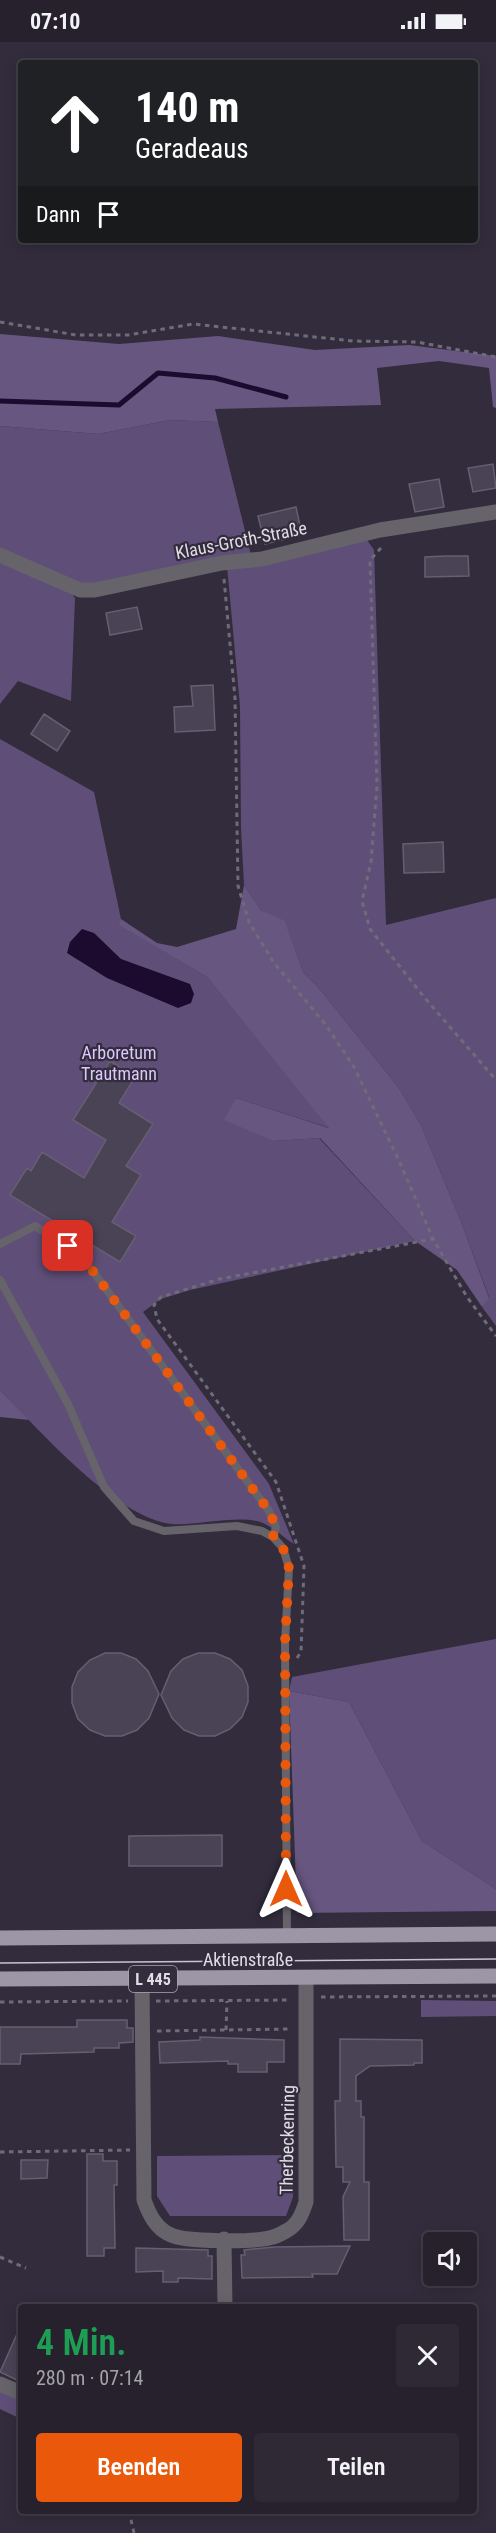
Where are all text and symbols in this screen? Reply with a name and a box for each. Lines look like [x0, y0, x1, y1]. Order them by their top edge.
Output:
text: 07:10 [30, 9, 81, 34]
text: 140 m [135, 83, 240, 132]
icon: ahead [36, 84, 114, 162]
text: Geradeaus [135, 133, 249, 165]
icon: arrive [92, 198, 125, 231]
text: Dann [36, 202, 80, 227]
street label: Klaus-Groth-Straße [173, 517, 309, 563]
park label: Arboretum Trautmann [81, 1042, 157, 1084]
pin [42, 1220, 93, 1271]
icon: arrive [51, 1229, 84, 1262]
position arrow [254, 1857, 318, 1921]
street label: Aktienstraße [203, 1949, 293, 1970]
road number: L 445 [129, 1966, 177, 1992]
street label: Therbeckenring [276, 2085, 298, 2195]
map controls [423, 2232, 477, 2286]
button: sound [423, 2232, 477, 2286]
text: 4 Min. [36, 2322, 126, 2364]
button: close [396, 2324, 459, 2387]
text: 280 m · 07:14 [36, 2366, 143, 2390]
button: Beenden [36, 2433, 242, 2502]
button: Teilen [254, 2433, 459, 2502]

